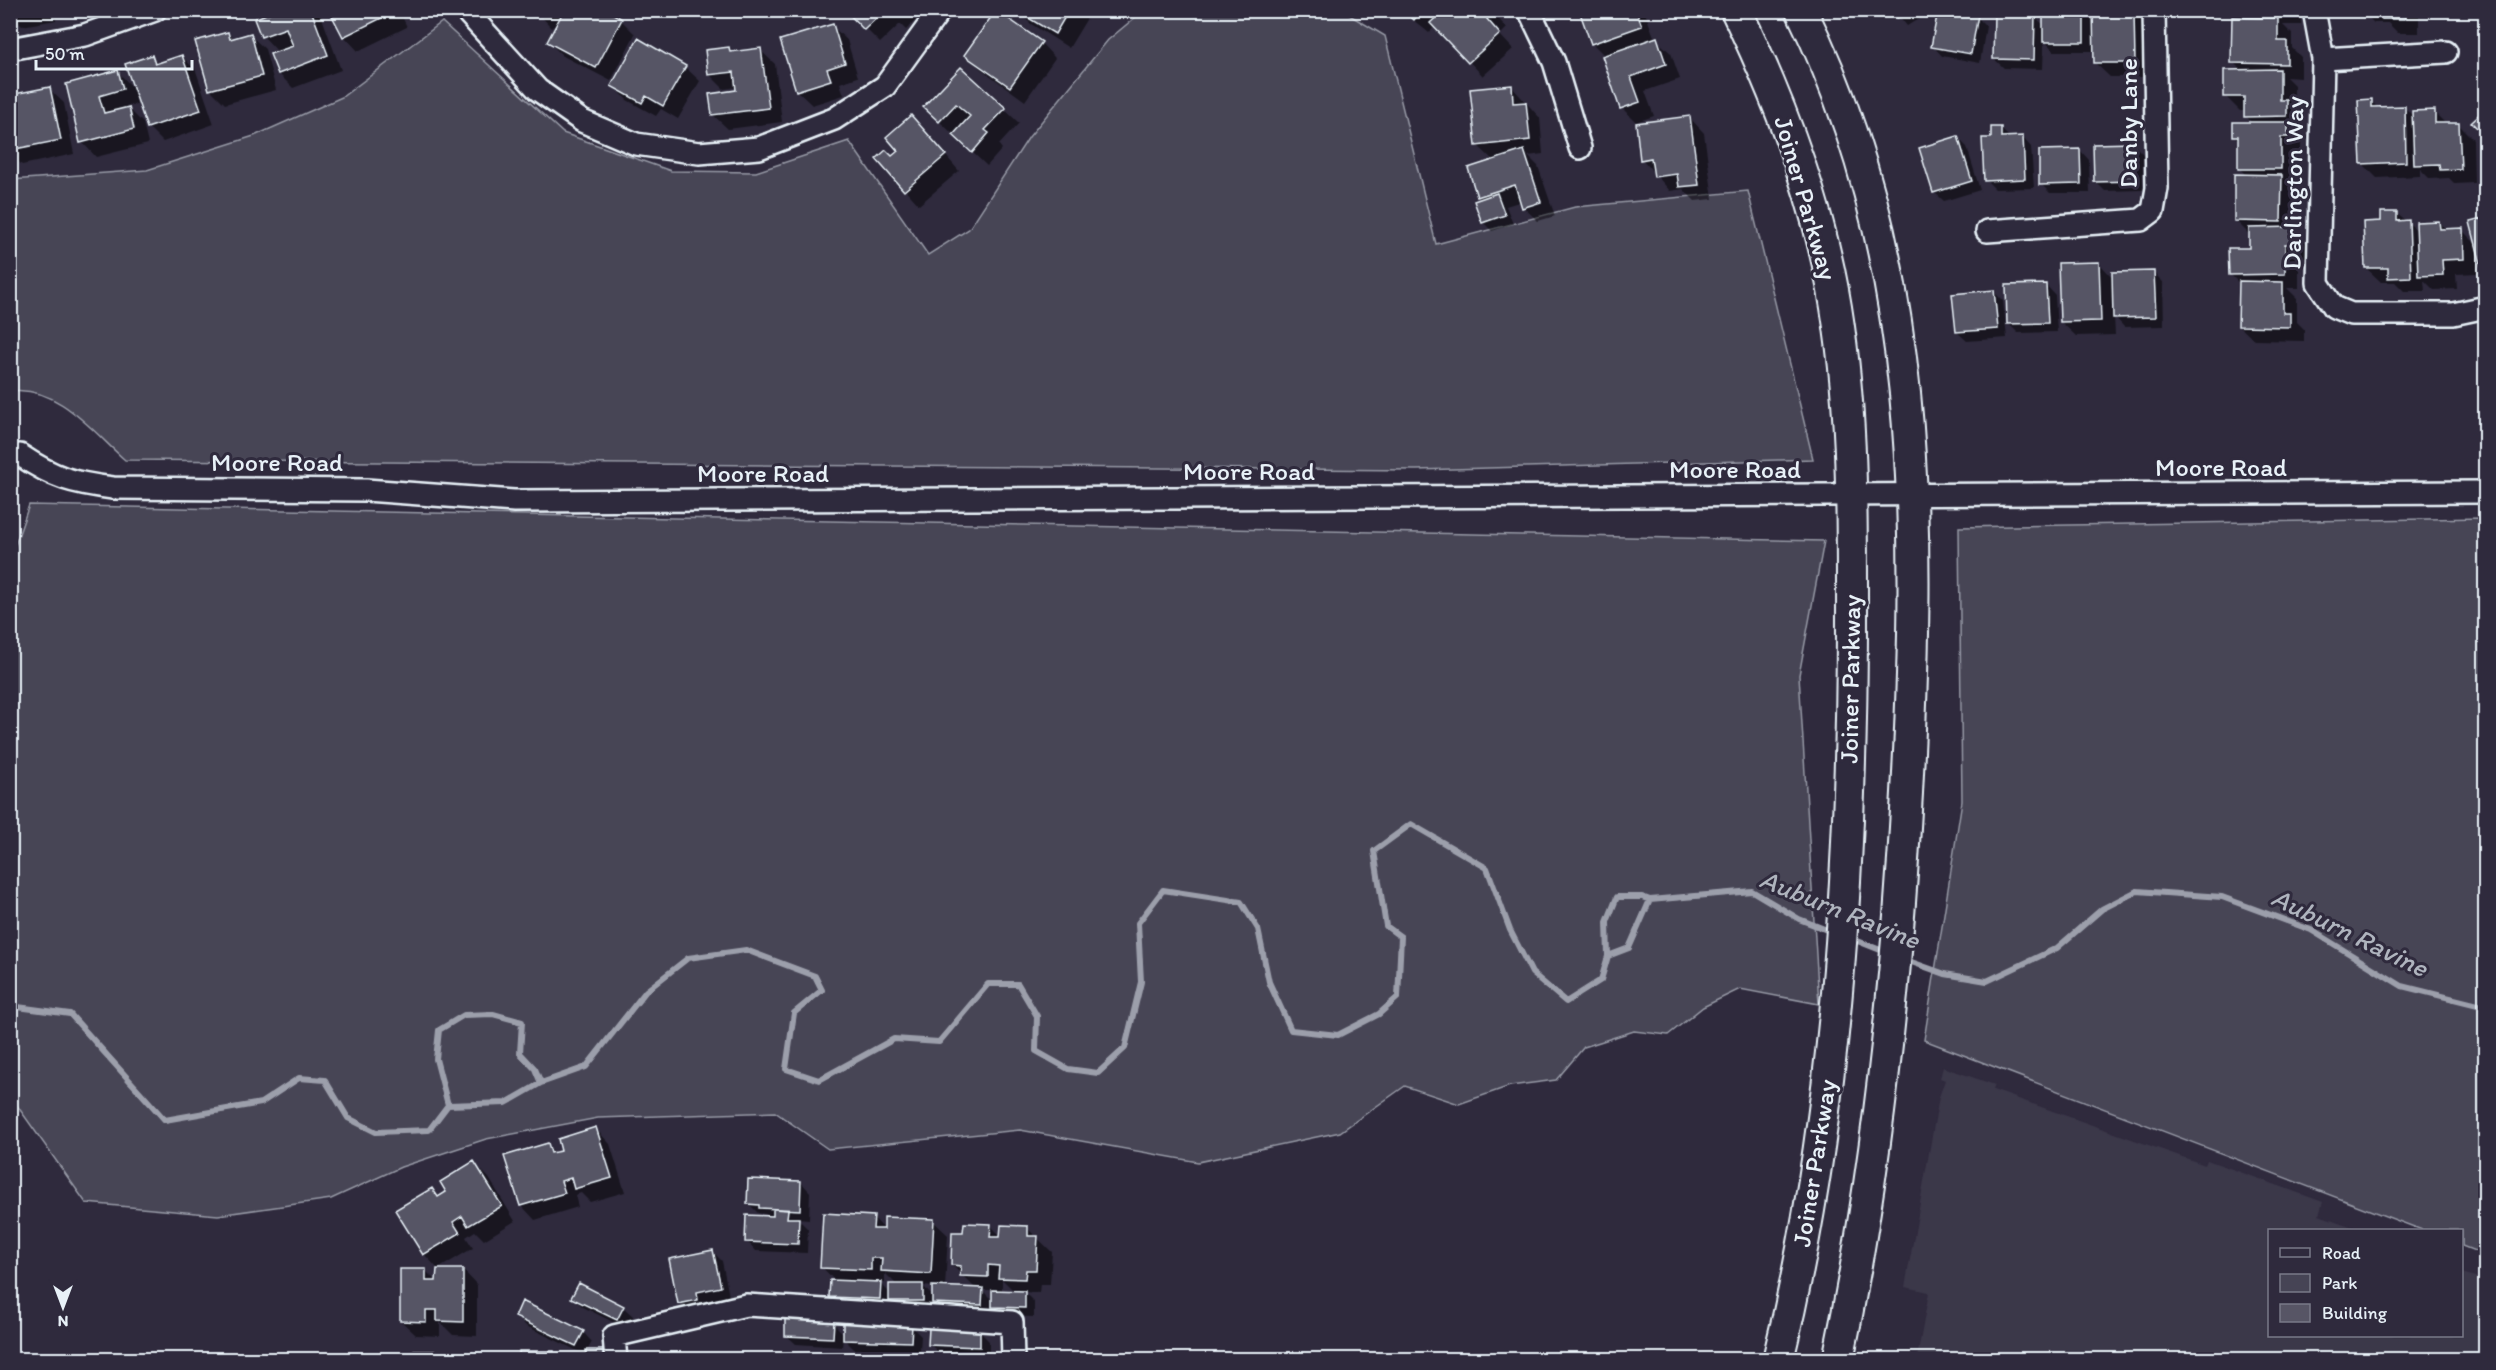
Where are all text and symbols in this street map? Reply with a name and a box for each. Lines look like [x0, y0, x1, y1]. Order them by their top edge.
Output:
scale bar [36, 33, 192, 71]
text: 50 m [45, 43, 85, 65]
street label: Danby Lane [2112, 58, 2144, 188]
street label: Darlington Way [2275, 96, 2311, 270]
street label: Joiner Parkway [1767, 112, 1845, 284]
street label: Moore Road [211, 446, 343, 478]
street label: Moore Road [2155, 451, 2287, 483]
street label: Moore Road [1669, 453, 1801, 485]
street label: Moore Road [1183, 455, 1315, 487]
street label: Moore Road [697, 457, 829, 489]
street label: Joiner Parkway [1833, 594, 1867, 764]
water label: Auburn Ravine [1755, 862, 1926, 956]
water label: Auburn Ravine [2267, 880, 2434, 984]
street label: Joiner Parkway [1785, 1077, 1843, 1249]
legend [2268, 1229, 2463, 1337]
text: Road [2322, 1242, 2361, 1264]
text: Park [2322, 1272, 2357, 1294]
north arrow [33, 1277, 93, 1337]
text: Building [2322, 1302, 2388, 1324]
text: N [58, 1312, 68, 1331]

